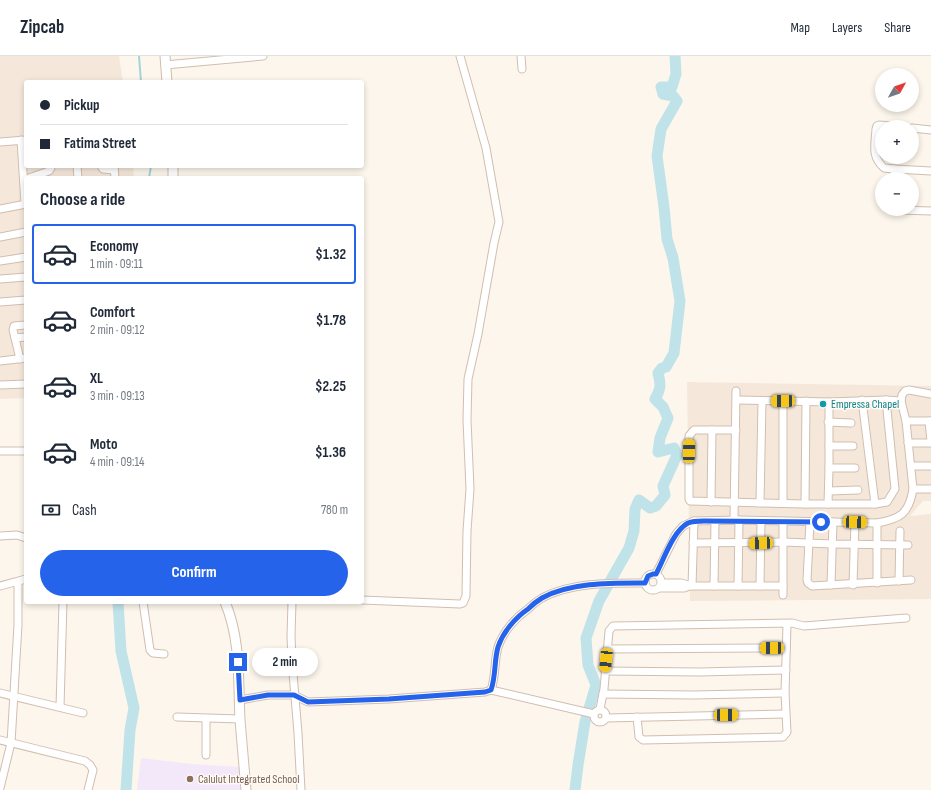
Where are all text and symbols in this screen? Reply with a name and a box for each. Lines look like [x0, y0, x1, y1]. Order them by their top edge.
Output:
text: Zipcab [20, 16, 64, 39]
text: Map [790, 19, 810, 36]
text: Layers [832, 19, 862, 36]
text: Share [884, 19, 911, 36]
north arrow [875, 68, 919, 112]
map controls [875, 68, 919, 216]
text: Pickup [64, 96, 100, 115]
button: + [875, 120, 919, 164]
text: Fatima Street [64, 134, 136, 153]
button: − [875, 172, 919, 216]
text: Choose a ride [40, 189, 125, 210]
icon: car [42, 236, 78, 272]
text: Economy [90, 237, 139, 256]
text: $1.32 [315, 245, 346, 264]
text: 1 min · 09:11 [90, 256, 143, 272]
icon: car [42, 302, 78, 338]
text: Comfort [90, 303, 135, 322]
text: $1.78 [316, 311, 346, 330]
text: 2 min · 09:12 [90, 322, 145, 338]
icon: car [42, 368, 78, 404]
text: XL [90, 369, 103, 388]
text: $2.25 [315, 377, 346, 396]
text: 3 min · 09:13 [90, 388, 145, 404]
car [771, 395, 795, 407]
place label: Empressa Chapel [831, 397, 899, 412]
marker: Empressa Chapel [818, 399, 828, 409]
icon: car [42, 434, 78, 470]
text: Moto [90, 435, 117, 454]
car [683, 439, 695, 463]
text: $1.36 [315, 443, 346, 462]
text: 4 min · 09:14 [90, 454, 145, 470]
icon: cash [40, 499, 62, 521]
text: Cash [72, 501, 97, 520]
text: 780 m [321, 502, 348, 518]
route start [812, 513, 830, 531]
car [843, 516, 867, 528]
car [749, 537, 773, 549]
button: Confirm [40, 550, 348, 596]
car [760, 642, 784, 654]
car [599, 647, 613, 673]
callout: 2 min [252, 648, 318, 676]
route end [229, 653, 247, 671]
text: 2 min [273, 654, 297, 670]
car [714, 709, 738, 721]
place label: Calulut Integrated School [198, 772, 300, 787]
marker: Calulut Integrated School [185, 774, 195, 784]

